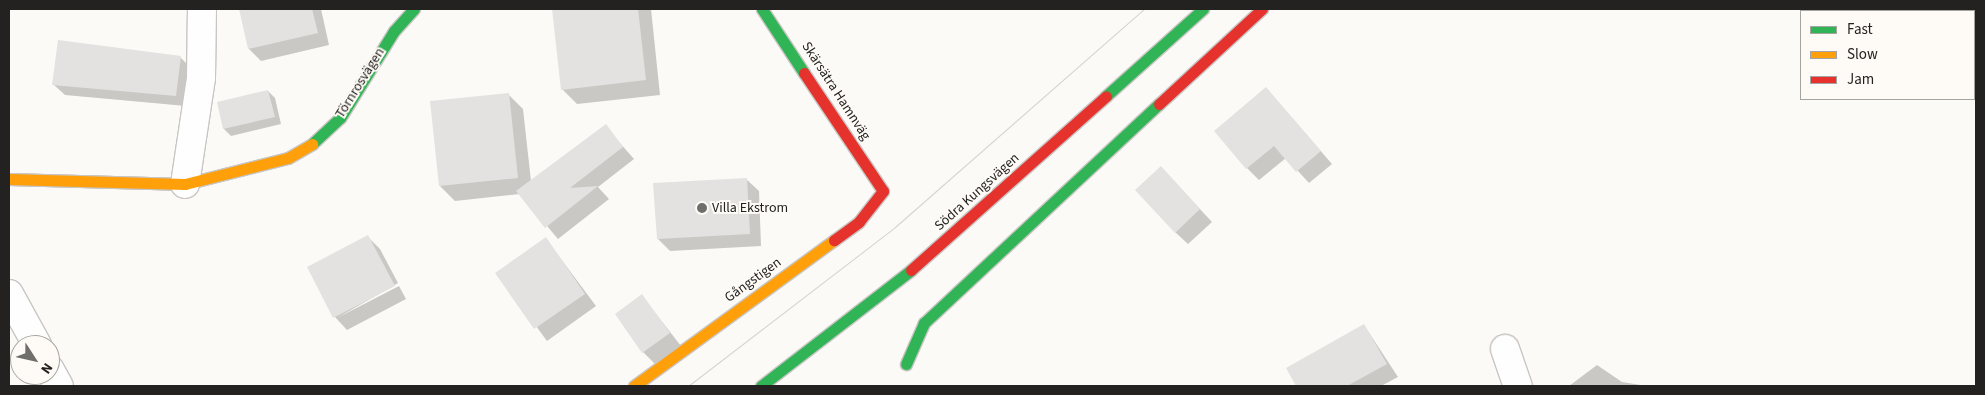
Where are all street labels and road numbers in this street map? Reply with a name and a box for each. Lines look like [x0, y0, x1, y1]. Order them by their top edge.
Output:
street label: Skärsätra Hamnväg [798, 39, 874, 143]
street label: Törnrosvägen [332, 45, 388, 121]
street label: Södra Kungsvägen [931, 150, 1023, 234]
street label: Gångstigen [722, 254, 784, 306]

